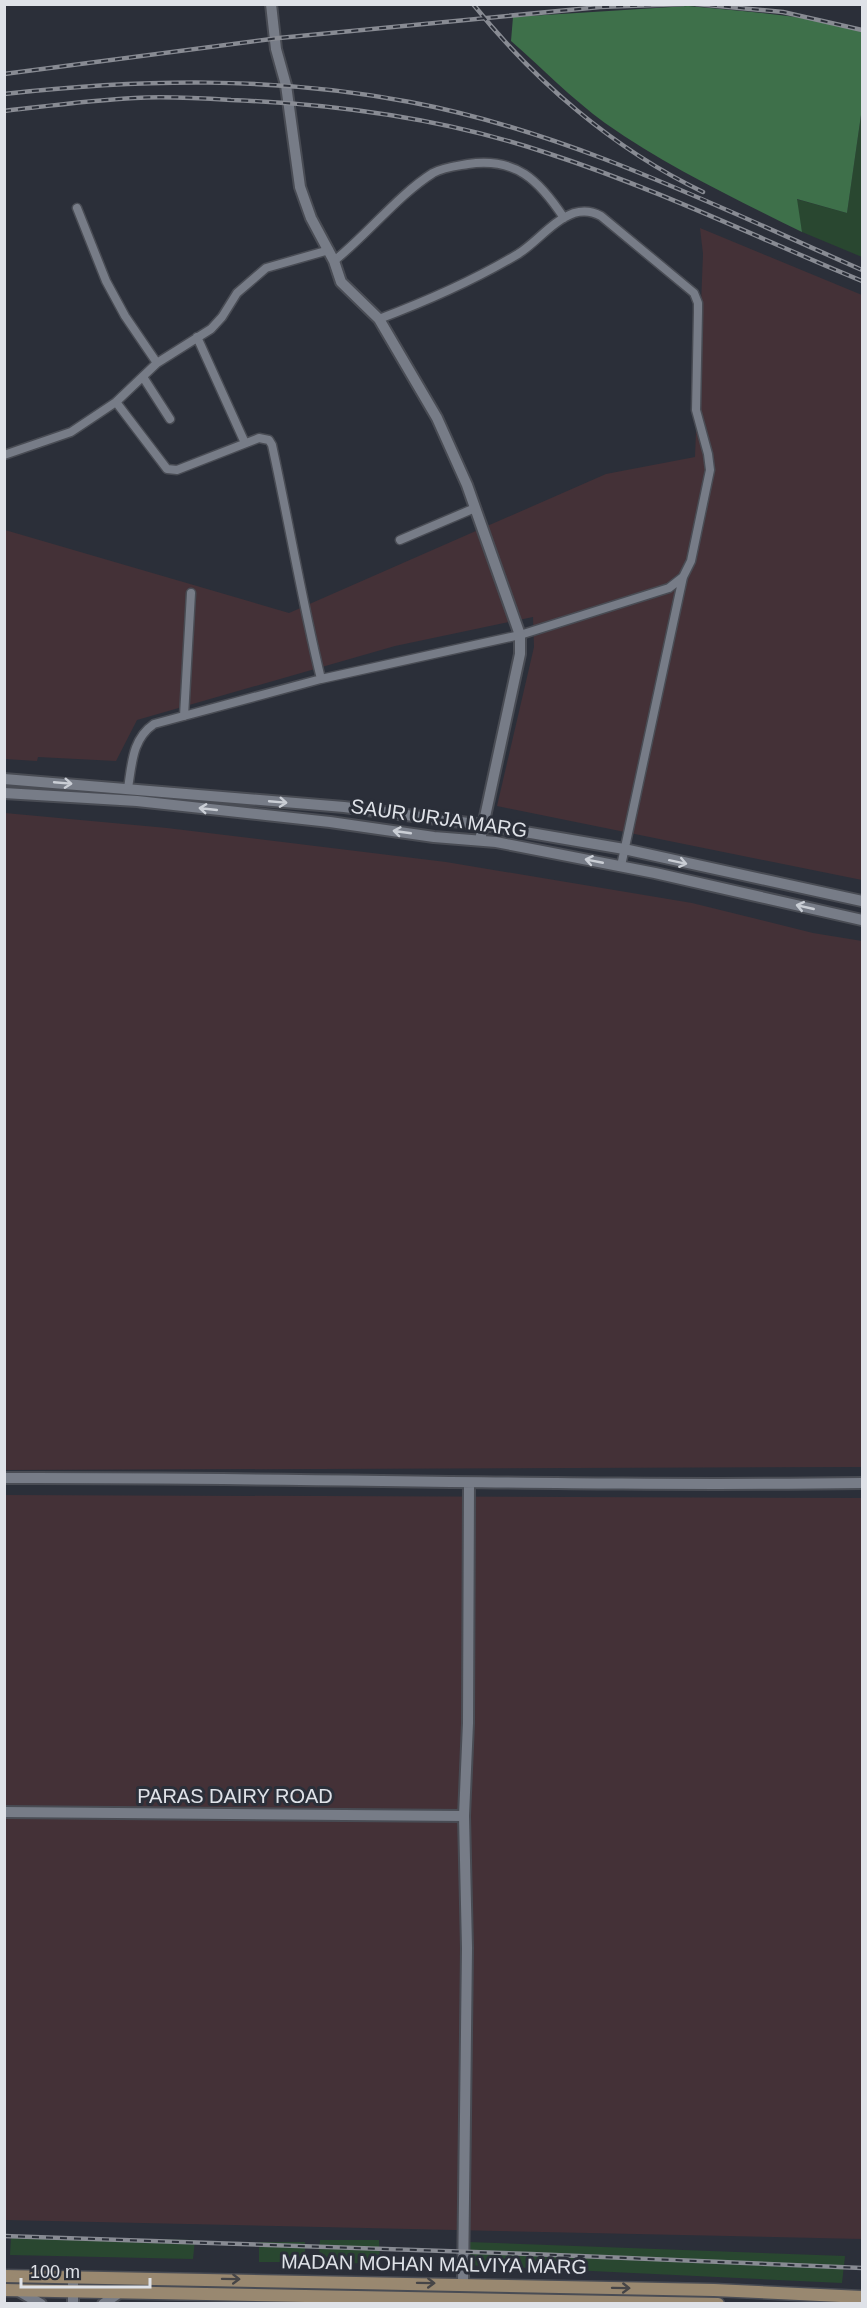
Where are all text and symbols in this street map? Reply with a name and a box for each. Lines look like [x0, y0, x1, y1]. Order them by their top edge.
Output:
one-way arrow [52, 778, 72, 789]
street label: SAUR URJA MARG [349, 795, 529, 841]
one-way arrow [268, 797, 287, 808]
one-way arrow [199, 803, 219, 814]
one-way arrow [392, 826, 412, 837]
one-way arrow [585, 855, 605, 866]
one-way arrow [668, 857, 687, 868]
one-way arrow [796, 901, 816, 912]
street label: PARAS DAIRY ROAD [137, 1785, 333, 1807]
street label: MADAN MOHAN MALVIYA MARG [281, 2250, 587, 2278]
scale bar [21, 2251, 150, 2289]
text: 100 m [30, 2262, 80, 2282]
one-way arrow [220, 2273, 240, 2285]
one-way arrow [415, 2278, 435, 2289]
one-way arrow [610, 2282, 630, 2294]

